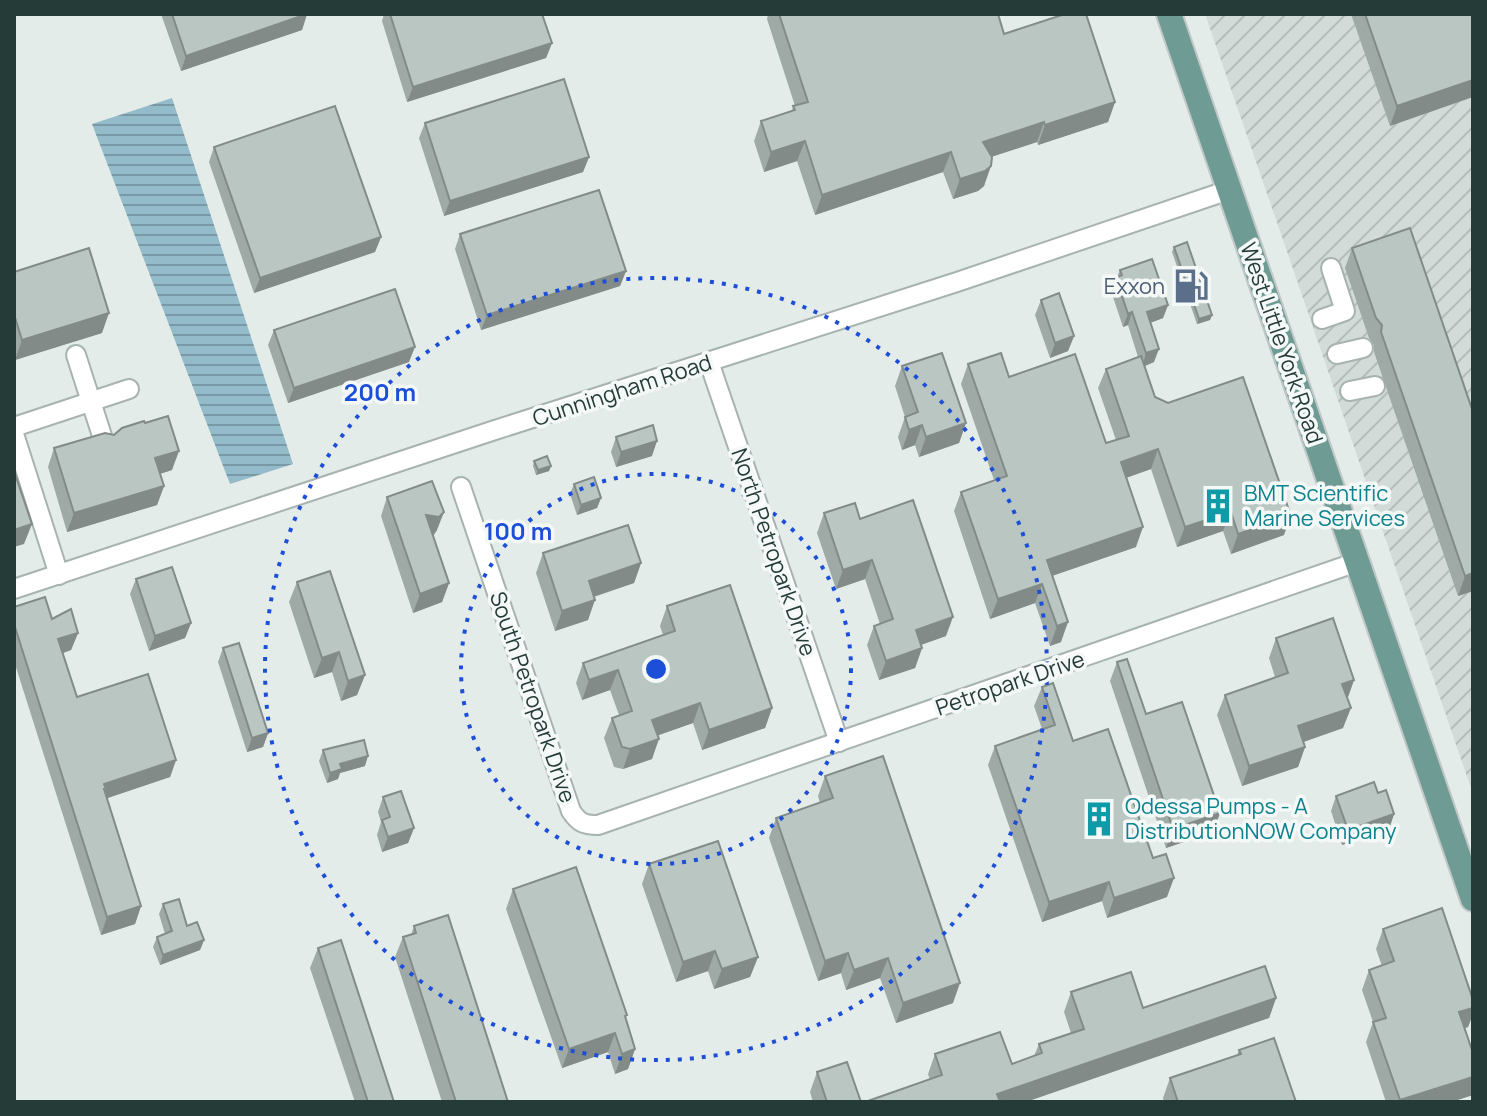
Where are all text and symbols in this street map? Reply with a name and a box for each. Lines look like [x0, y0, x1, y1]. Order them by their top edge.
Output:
street label: West Little York Road [1233, 238, 1331, 448]
fuel station icon: Exxon [1172, 267, 1210, 305]
place label: Exxon [1104, 271, 1165, 301]
street label: Cunningham Road [529, 347, 715, 433]
text: 200 m [344, 375, 416, 408]
street label: North Petropark Drive [724, 444, 824, 660]
place label: BMT Scientific Marine Services [1244, 478, 1405, 533]
building icon: BMT Scientific Marine Services [1199, 487, 1237, 525]
text: 100 m [484, 514, 552, 547]
street label: South Petropark Drive [483, 587, 583, 807]
street label: Petropark Drive [932, 643, 1089, 723]
centre of rings [642, 655, 670, 683]
place label: Odessa Pumps - A DistributionNOW Company [1125, 791, 1397, 846]
building icon: Odessa Pumps - A DistributionNOW Company [1080, 800, 1118, 838]

